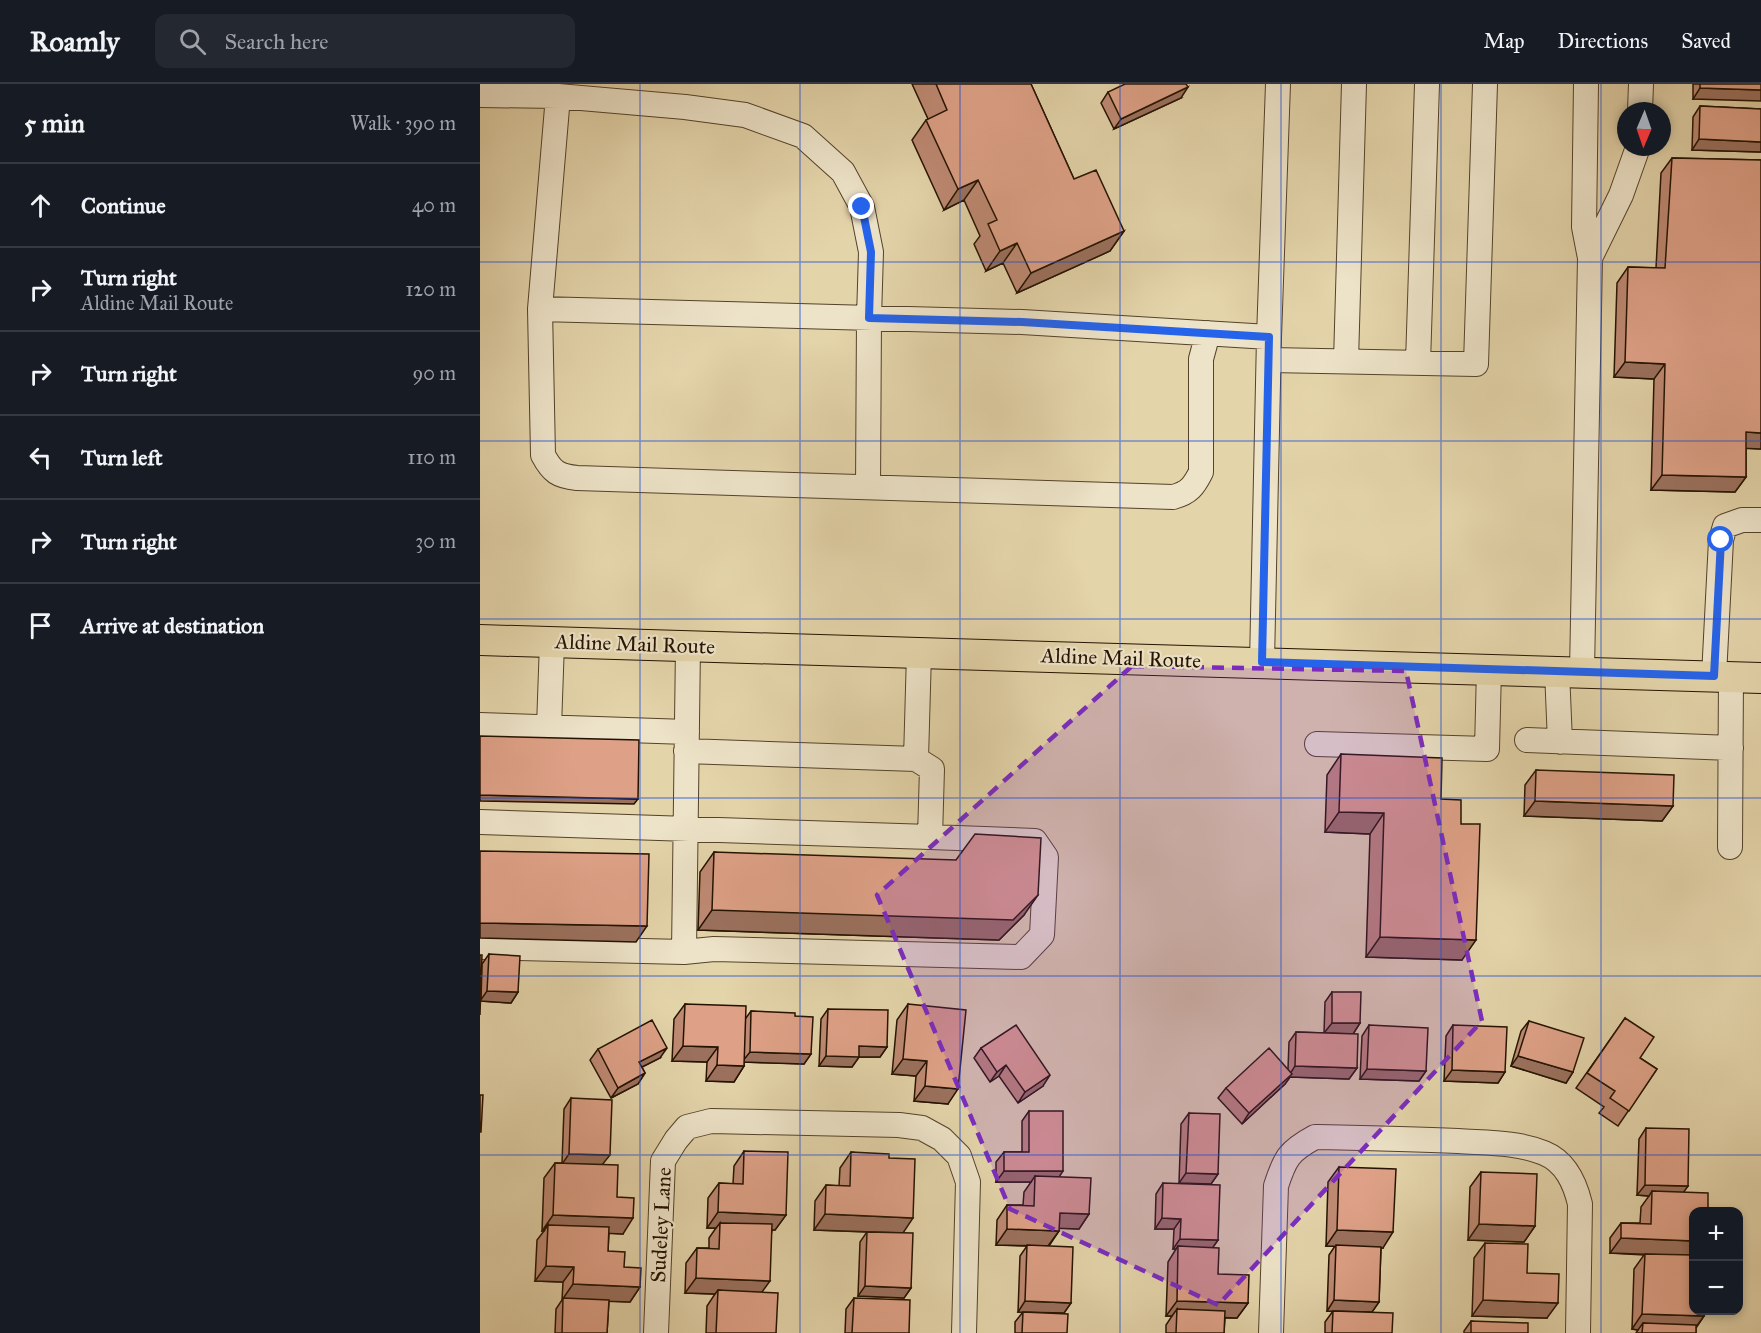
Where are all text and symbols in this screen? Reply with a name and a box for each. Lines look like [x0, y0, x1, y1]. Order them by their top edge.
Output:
search box [155, 14, 575, 68]
text: Roamly [30, 24, 119, 59]
icon: search [176, 25, 209, 58]
text: Search here [224, 28, 328, 55]
text: Map [1484, 28, 1525, 54]
text: Directions [1558, 28, 1648, 54]
text: Saved [1681, 28, 1731, 54]
north arrow [1617, 102, 1671, 156]
text: 5 min [24, 107, 85, 139]
text: Walk · 390 m [350, 111, 456, 135]
icon: ahead [24, 189, 57, 222]
text: Continue [81, 192, 166, 219]
text: 40 m [412, 193, 456, 217]
route end [848, 193, 874, 219]
text: Turn right [81, 264, 177, 291]
icon: right [24, 273, 57, 306]
text: 120 m [405, 277, 456, 301]
text: Aldine Mail Route [81, 291, 233, 315]
icon: right [24, 357, 57, 390]
text: Turn right [81, 360, 177, 387]
text: 90 m [413, 361, 456, 385]
icon: left [24, 441, 57, 474]
text: Turn left [81, 444, 163, 471]
text: 110 m [408, 445, 456, 469]
icon: right [24, 525, 57, 558]
route start [1707, 526, 1733, 552]
text: Turn right [81, 528, 177, 555]
text: 30 m [415, 529, 456, 553]
icon: arrive [24, 609, 57, 642]
text: Arrive at destination [81, 612, 264, 639]
street label: Aldine Mail Route [554, 628, 716, 660]
street label: Aldine Mail Route [1040, 642, 1202, 674]
street label: Sudeley Lane [645, 1166, 677, 1283]
map controls [1689, 1207, 1743, 1315]
button: + [1689, 1207, 1743, 1261]
button: − [1689, 1261, 1743, 1315]

